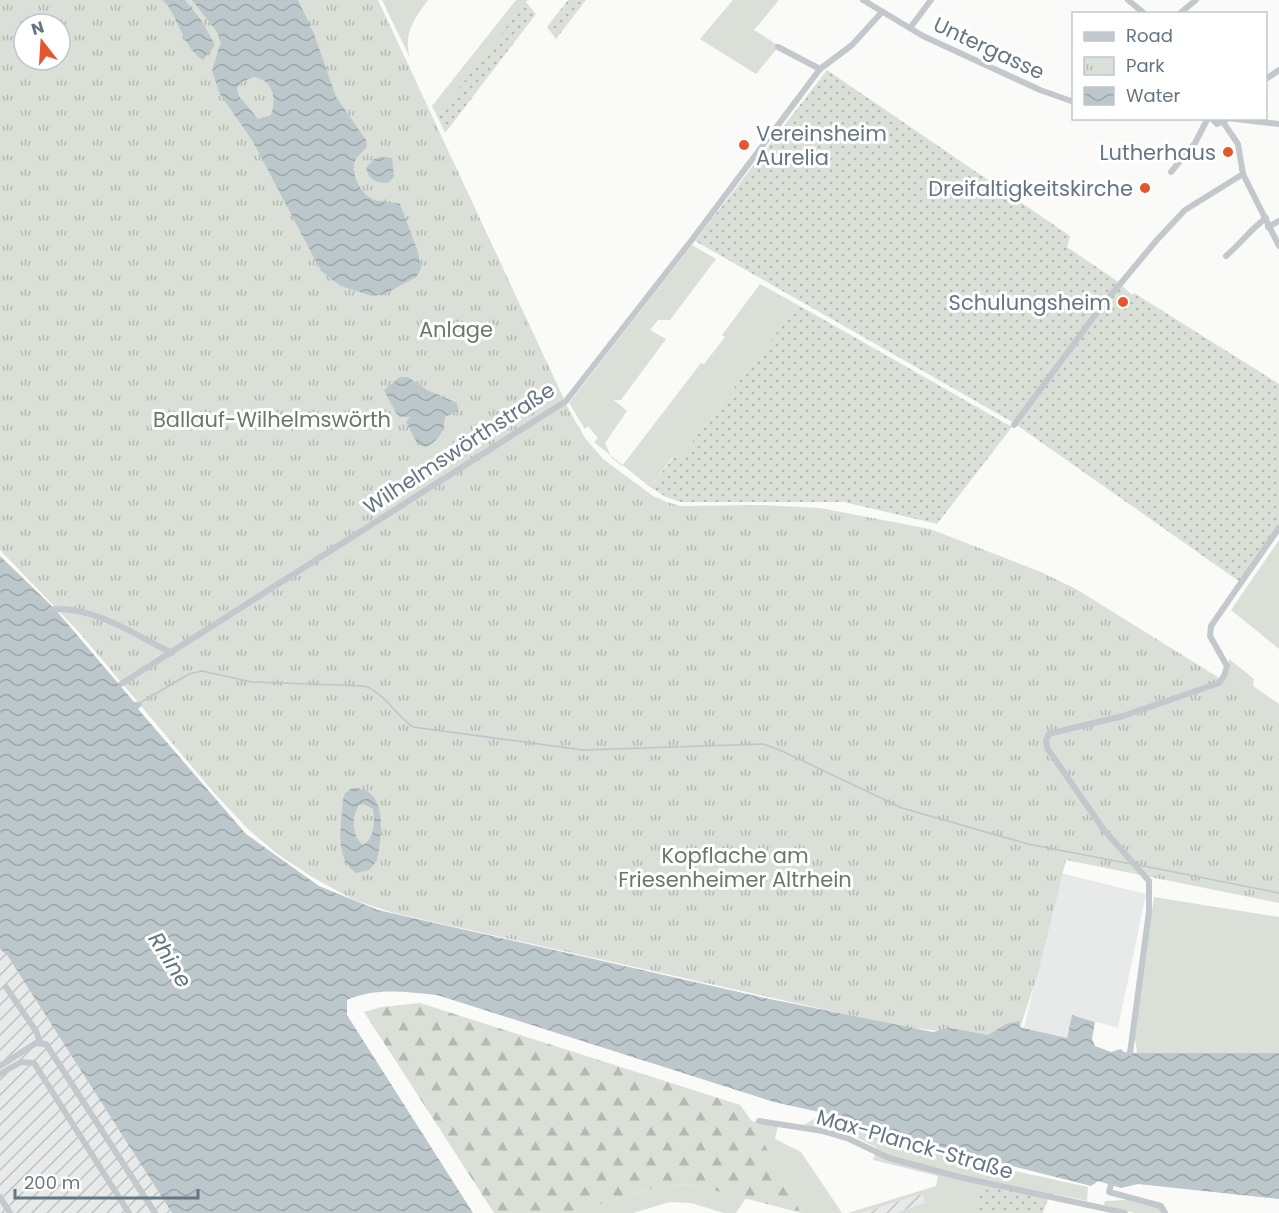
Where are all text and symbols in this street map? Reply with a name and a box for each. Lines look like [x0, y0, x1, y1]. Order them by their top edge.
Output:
street label: Untergasse [929, 10, 1049, 86]
north arrow [12, 12, 72, 72]
legend [1072, 12, 1267, 120]
text: N [29, 15, 47, 41]
text: Road [1126, 23, 1173, 48]
text: Park [1126, 53, 1165, 78]
text: Water [1126, 83, 1180, 108]
place label: Vereinsheim Aurelia [756, 119, 887, 172]
marker: Vereinsheim Aurelia [737, 138, 751, 152]
place label: Lutherhaus [1100, 138, 1216, 167]
marker: Lutherhaus [1221, 145, 1235, 159]
place label: Dreifaltigkeitskirche [928, 174, 1133, 203]
marker: Dreifaltigkeitskirche [1138, 181, 1152, 195]
place label: Schulungsheim [949, 288, 1111, 317]
marker: Schulungsheim [1116, 295, 1130, 309]
park label: Anlage [419, 315, 493, 344]
street label: Wilhelmswörthstraße [358, 375, 560, 521]
park label: Ballauf-Wilhelmswörth [153, 405, 391, 434]
park label: Kopflache am Friesenheimer Altrhein [618, 841, 852, 894]
water label: Rhine [141, 926, 199, 994]
street label: Max-Planck-Straße [813, 1102, 1017, 1186]
scale bar [15, 1162, 198, 1200]
text: 200 m [24, 1170, 80, 1195]

